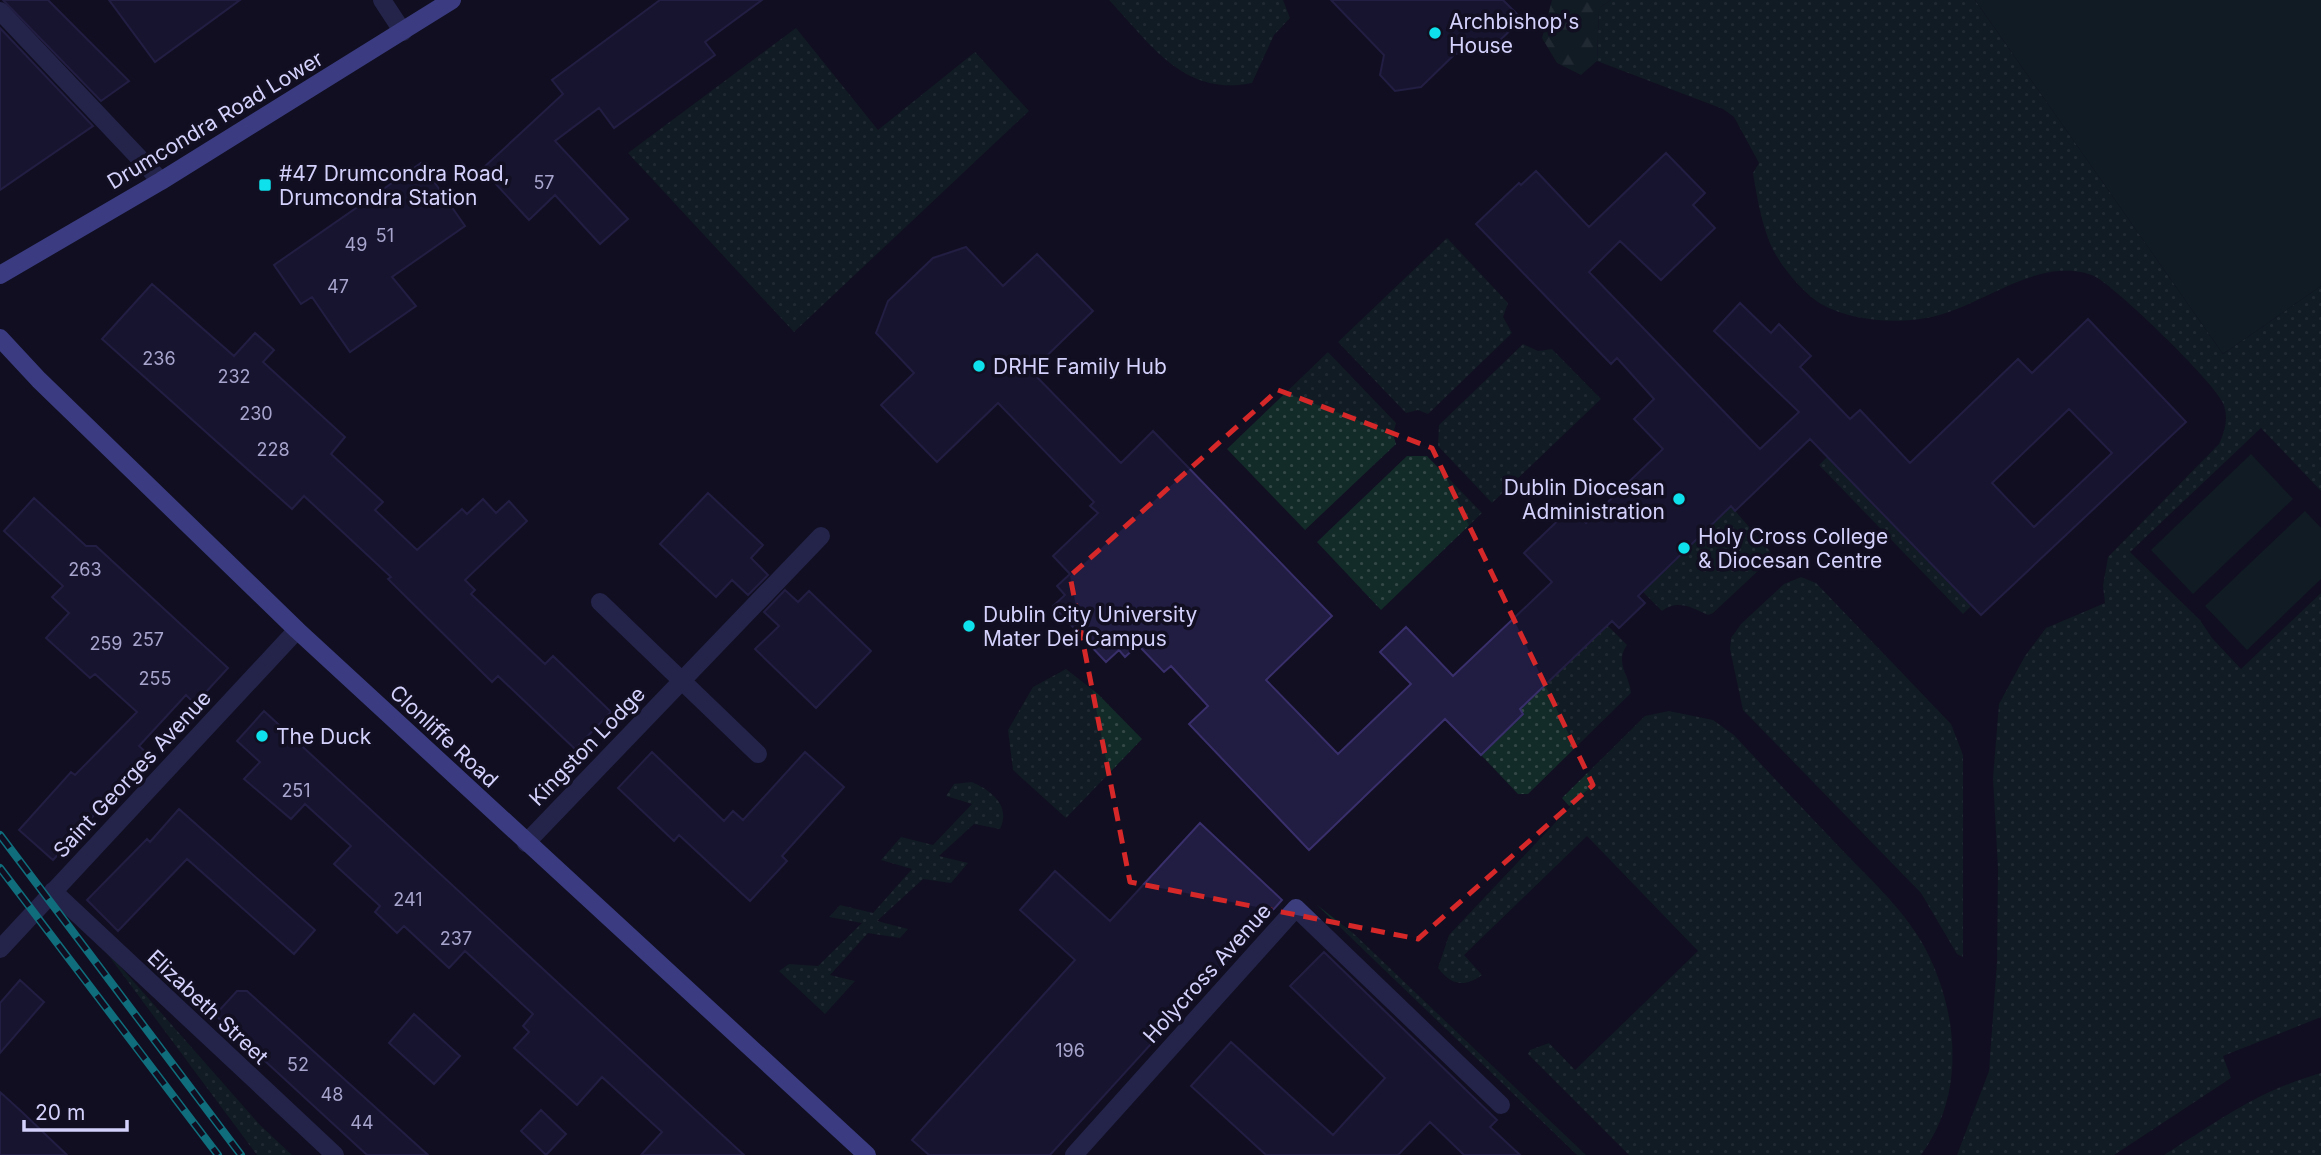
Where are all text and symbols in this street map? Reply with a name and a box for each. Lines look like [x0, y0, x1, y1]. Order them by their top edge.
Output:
place label: Archbishop's House [1449, 9, 1579, 58]
marker: Archbishop's House [1427, 25, 1443, 41]
street label: Drumcondra Road Lower [103, 46, 327, 194]
place label: #47 Drumcondra Road, Drumcondra Station [279, 161, 510, 210]
house number: 57 [533, 172, 555, 193]
marker: #47 Drumcondra Road, Drumcondra Station [257, 177, 273, 193]
house number: 51 [376, 225, 394, 246]
house number: 49 [345, 234, 367, 255]
house number: 47 [327, 276, 349, 297]
house number: 236 [142, 348, 176, 369]
place label: DRHE Family Hub [993, 354, 1167, 379]
marker: DRHE Family Hub [971, 358, 987, 374]
house number: 232 [217, 366, 251, 387]
house number: 230 [239, 403, 273, 424]
house number: 228 [256, 439, 290, 460]
place label: Dublin Diocesan Administration [1504, 475, 1665, 524]
marker: Dublin Diocesan Administration [1671, 491, 1687, 507]
place label: Holy Cross College & Diocesan Centre [1698, 524, 1888, 573]
marker: Holy Cross College & Diocesan Centre [1676, 540, 1692, 556]
house number: 263 [68, 559, 102, 580]
place label: Dublin City University Mater Dei Campus [983, 602, 1197, 651]
marker: Dublin City University Mater Dei Campus [961, 618, 977, 634]
house number: 257 [132, 629, 164, 650]
house number: 259 [89, 633, 123, 654]
house number: 255 [139, 668, 171, 689]
street label: Clonliffe Road [385, 680, 503, 792]
street label: Kingston Lodge [524, 681, 650, 811]
street label: Saint Georges Avenue [48, 685, 216, 863]
place label: The Duck [276, 724, 372, 749]
marker: The Duck [254, 728, 270, 744]
house number: 251 [281, 780, 311, 801]
house number: 241 [393, 889, 423, 910]
street label: Holycross Avenue [1138, 898, 1276, 1048]
house number: 237 [440, 928, 472, 949]
street label: Elizabeth Street [143, 945, 274, 1069]
house number: 196 [1055, 1040, 1085, 1061]
house number: 52 [287, 1054, 309, 1075]
house number: 48 [321, 1084, 343, 1105]
scale bar [24, 1088, 128, 1132]
text: 20 m [35, 1100, 85, 1125]
house number: 44 [350, 1112, 374, 1133]

